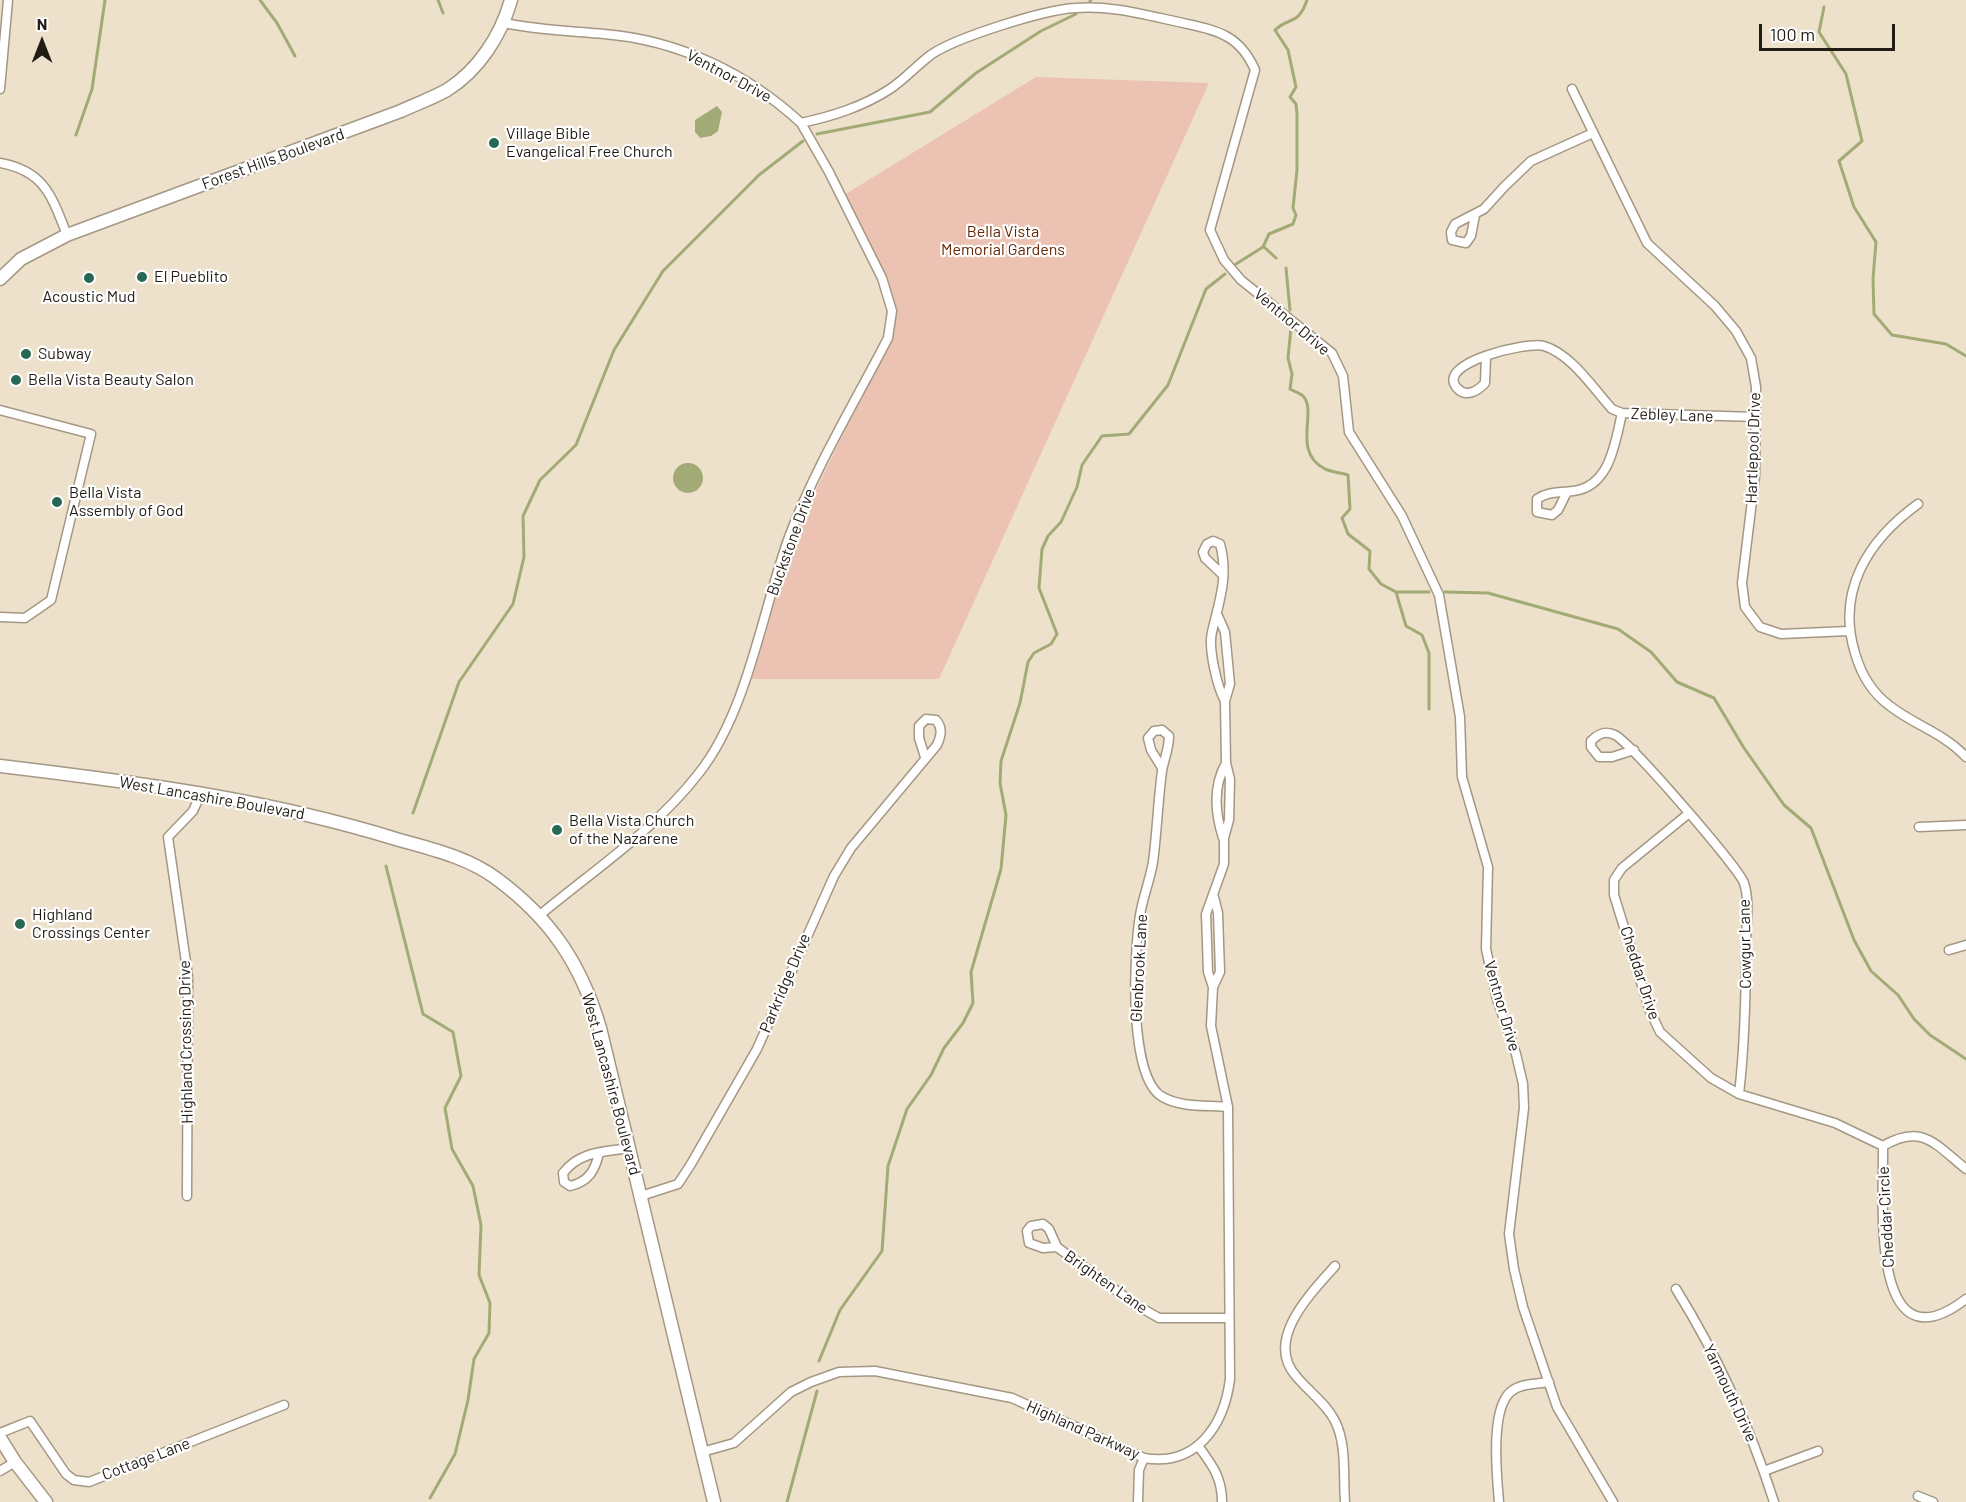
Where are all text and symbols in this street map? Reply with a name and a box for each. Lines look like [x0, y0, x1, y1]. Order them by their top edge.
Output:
north arrow [12, 12, 72, 72]
scale bar [1762, 12, 1898, 50]
text: N [37, 14, 47, 33]
text: 100 m [1770, 23, 1815, 45]
street label: Ventnor Drive [683, 46, 775, 106]
street label: Forest Hills Boulevard [199, 124, 347, 194]
place label: Village Bible Evangelical Free Church [506, 124, 673, 162]
marker: Village Bible Evangelical Free Church [487, 136, 501, 150]
park label: Bella Vista Memorial Gardens [941, 222, 1065, 260]
place label: El Pueblito [154, 267, 228, 287]
marker: El Pueblito [135, 270, 149, 284]
marker: Acoustic Mud [82, 271, 96, 285]
street label: Ventnor Drive [1250, 285, 1334, 359]
place label: Acoustic Mud [43, 287, 135, 307]
place label: Subway [38, 344, 91, 364]
marker: Subway [19, 347, 33, 361]
place label: Bella Vista Beauty Salon [28, 370, 194, 390]
marker: Bella Vista Beauty Salon [9, 373, 23, 387]
street label: Hartlepool Drive [1741, 392, 1765, 504]
street label: Zebley Lane [1630, 404, 1714, 426]
place label: Bella Vista Assembly of God [69, 483, 183, 521]
street label: Buckstone Drive [763, 486, 819, 598]
marker: Bella Vista Assembly of God [50, 495, 64, 509]
street label: West Lancashire Boulevard [118, 772, 306, 824]
place label: Bella Vista Church of the Nazarene [569, 811, 694, 849]
marker: Bella Vista Church of the Nazarene [550, 823, 564, 837]
street label: Cowgur Lane [1735, 899, 1755, 989]
place label: Highland Crossings Center [32, 905, 150, 943]
street label: Glenbrook Lane [1127, 914, 1151, 1022]
marker: Highland Crossings Center [13, 917, 27, 931]
street label: Cheddar Drive [1616, 924, 1664, 1022]
street label: Parkridge Drive [755, 930, 815, 1036]
street label: Ventnor Drive [1480, 958, 1524, 1054]
street label: Highland Crossing Drive [175, 960, 197, 1124]
street label: West Lancashire Boulevard [577, 991, 645, 1177]
street label: Cheddar Circle [1874, 1166, 1898, 1268]
street label: Brighten Lane [1061, 1246, 1151, 1318]
street label: Yarmouth Drive [1699, 1341, 1761, 1445]
street label: Highland Parkway [1023, 1396, 1143, 1464]
street label: Cottage Lane [99, 1433, 193, 1485]

